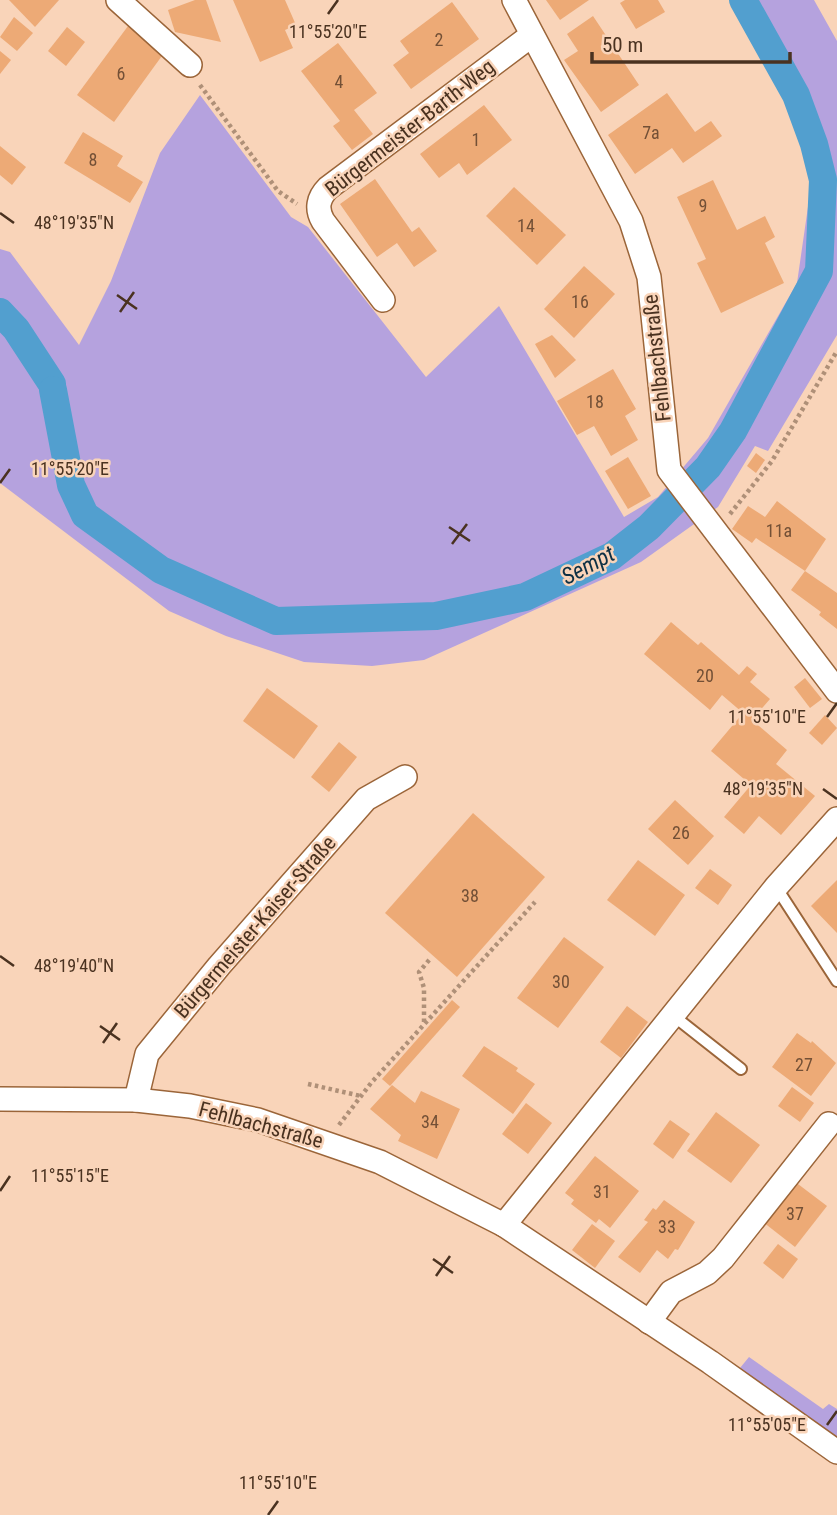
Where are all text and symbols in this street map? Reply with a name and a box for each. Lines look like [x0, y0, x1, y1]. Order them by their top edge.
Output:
text: 11°55'20"E [289, 21, 367, 42]
scale bar [592, 21, 790, 65]
house number: 2 [435, 29, 444, 50]
text: 50 m [602, 33, 643, 57]
street label: Bürgermeister-Barth-Weg [321, 55, 499, 201]
house number: 6 [117, 63, 125, 84]
house number: 4 [335, 71, 344, 92]
house number: 7a [642, 122, 660, 143]
house number: 1 [472, 129, 480, 150]
house number: 8 [89, 149, 97, 170]
house number: 9 [699, 195, 707, 216]
text: 48°19'35"N [34, 212, 114, 233]
house number: 14 [517, 215, 535, 236]
house number: 16 [571, 291, 589, 312]
street label: Fehlbachstraße [638, 293, 676, 423]
house number: 18 [586, 391, 604, 412]
text: 11°55'20"E [31, 458, 109, 479]
house number: 11a [766, 520, 792, 541]
water label: Sempt [557, 540, 620, 591]
house number: 20 [696, 665, 714, 686]
text: 11°55'10"E [728, 706, 806, 727]
text: 48°19'35"N [723, 778, 803, 799]
house number: 26 [672, 822, 690, 843]
street label: Bürgermeister-Kaiser-Straße [169, 831, 341, 1023]
house number: 38 [461, 885, 479, 906]
text: 48°19'40"N [34, 955, 114, 976]
house number: 30 [552, 971, 570, 992]
house number: 27 [795, 1054, 813, 1075]
street label: Fehlbachstraße [196, 1097, 326, 1153]
house number: 34 [421, 1111, 439, 1132]
text: 11°55'15"E [31, 1165, 109, 1186]
house number: 31 [593, 1181, 611, 1202]
house number: 37 [786, 1203, 804, 1224]
house number: 33 [658, 1216, 676, 1237]
text: 11°55'05"E [728, 1414, 806, 1435]
text: 11°55'10"E [239, 1472, 317, 1493]

